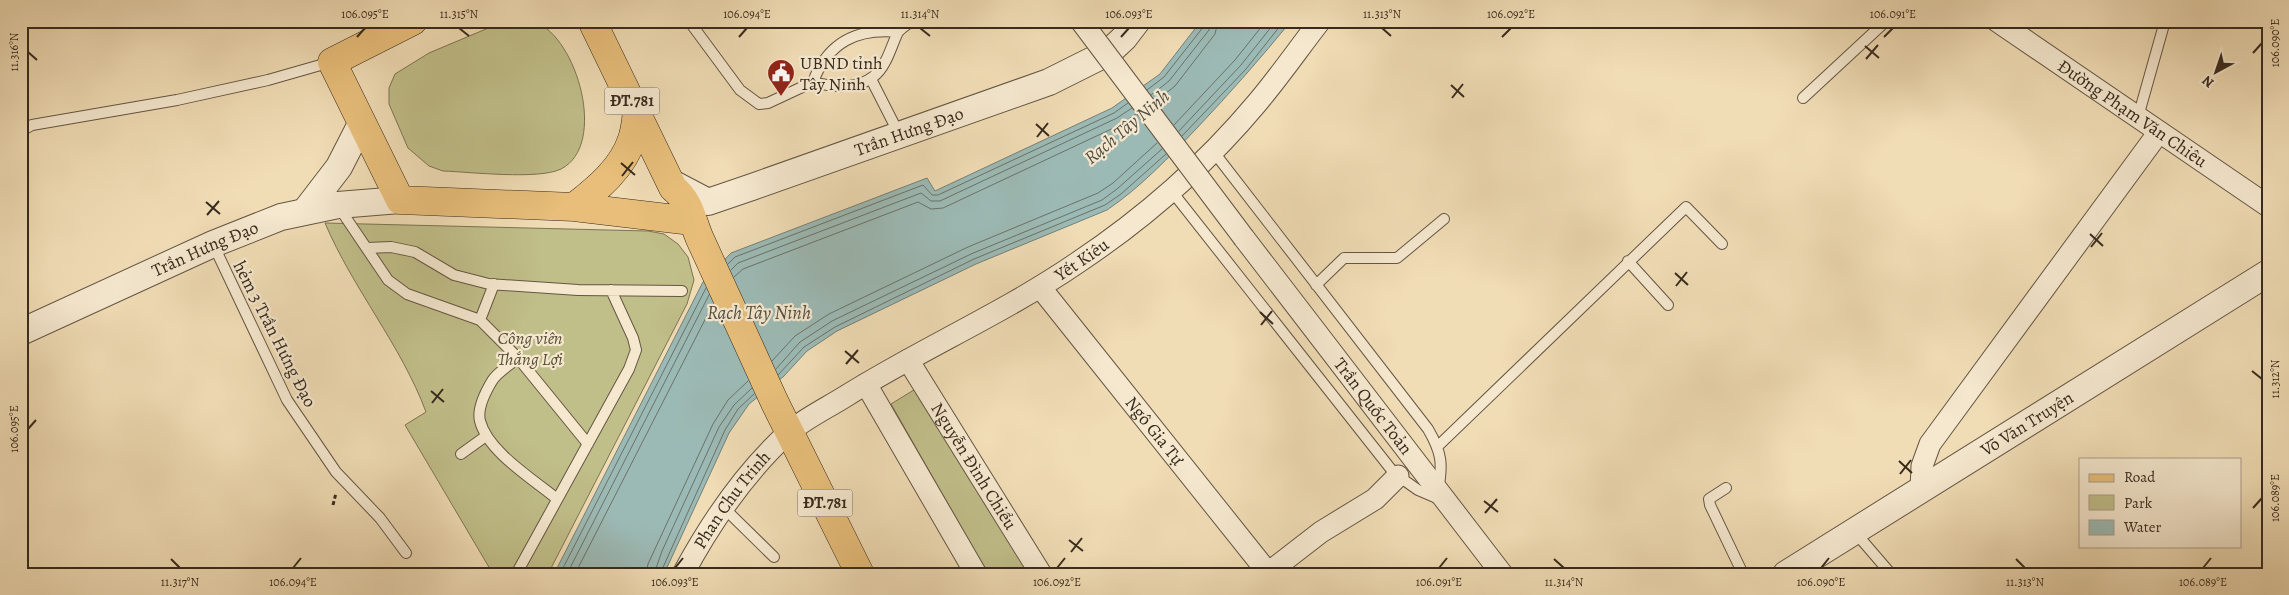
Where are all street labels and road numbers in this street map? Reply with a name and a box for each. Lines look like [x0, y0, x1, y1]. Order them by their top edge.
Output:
street label: Đường Phạm Văn Chiêu [2053, 54, 2212, 173]
road number: ĐT.781 [604, 88, 660, 114]
street label: Trần Hưng Đạo [851, 101, 967, 162]
street label: Trần Hưng Đạo [148, 215, 262, 283]
street label: Yết Kiêu [1049, 232, 1114, 287]
street label: hẻm 3 Trần Hưng Đạo [228, 257, 322, 411]
street label: Trần Quốc Toản [1328, 353, 1418, 460]
street label: Võ Văn Truyện [1975, 385, 2078, 462]
street label: Ngô Gia Tự [1120, 391, 1190, 470]
street label: Nguyễn Đình Chiểu [925, 398, 1023, 534]
street label: Phan Chu Trinh [688, 445, 776, 553]
road number: ĐT.781 [798, 489, 852, 516]

